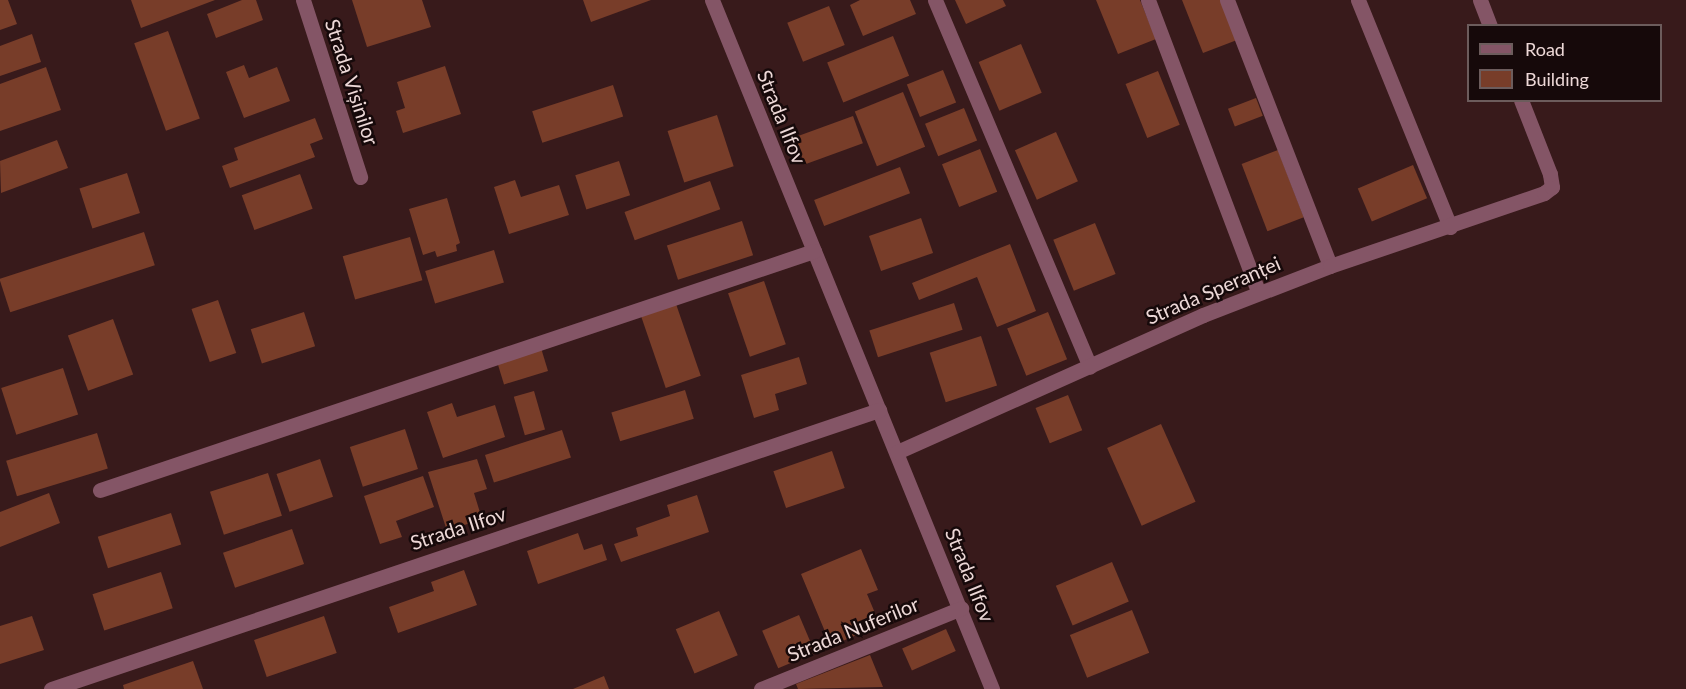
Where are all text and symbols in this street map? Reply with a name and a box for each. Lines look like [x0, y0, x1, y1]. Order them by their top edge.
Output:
street label: Strada Vișinilor [320, 16, 384, 148]
legend [1467, 24, 1662, 102]
text: Road [1525, 38, 1565, 60]
street label: Strada Ilfov [752, 67, 812, 167]
text: Building [1525, 68, 1589, 90]
street label: Strada Speranței [1142, 251, 1284, 329]
street label: Strada Ilfov [407, 501, 509, 555]
street label: Strada Ilfov [940, 525, 1000, 625]
street label: Strada Nuferilor [784, 592, 922, 666]

